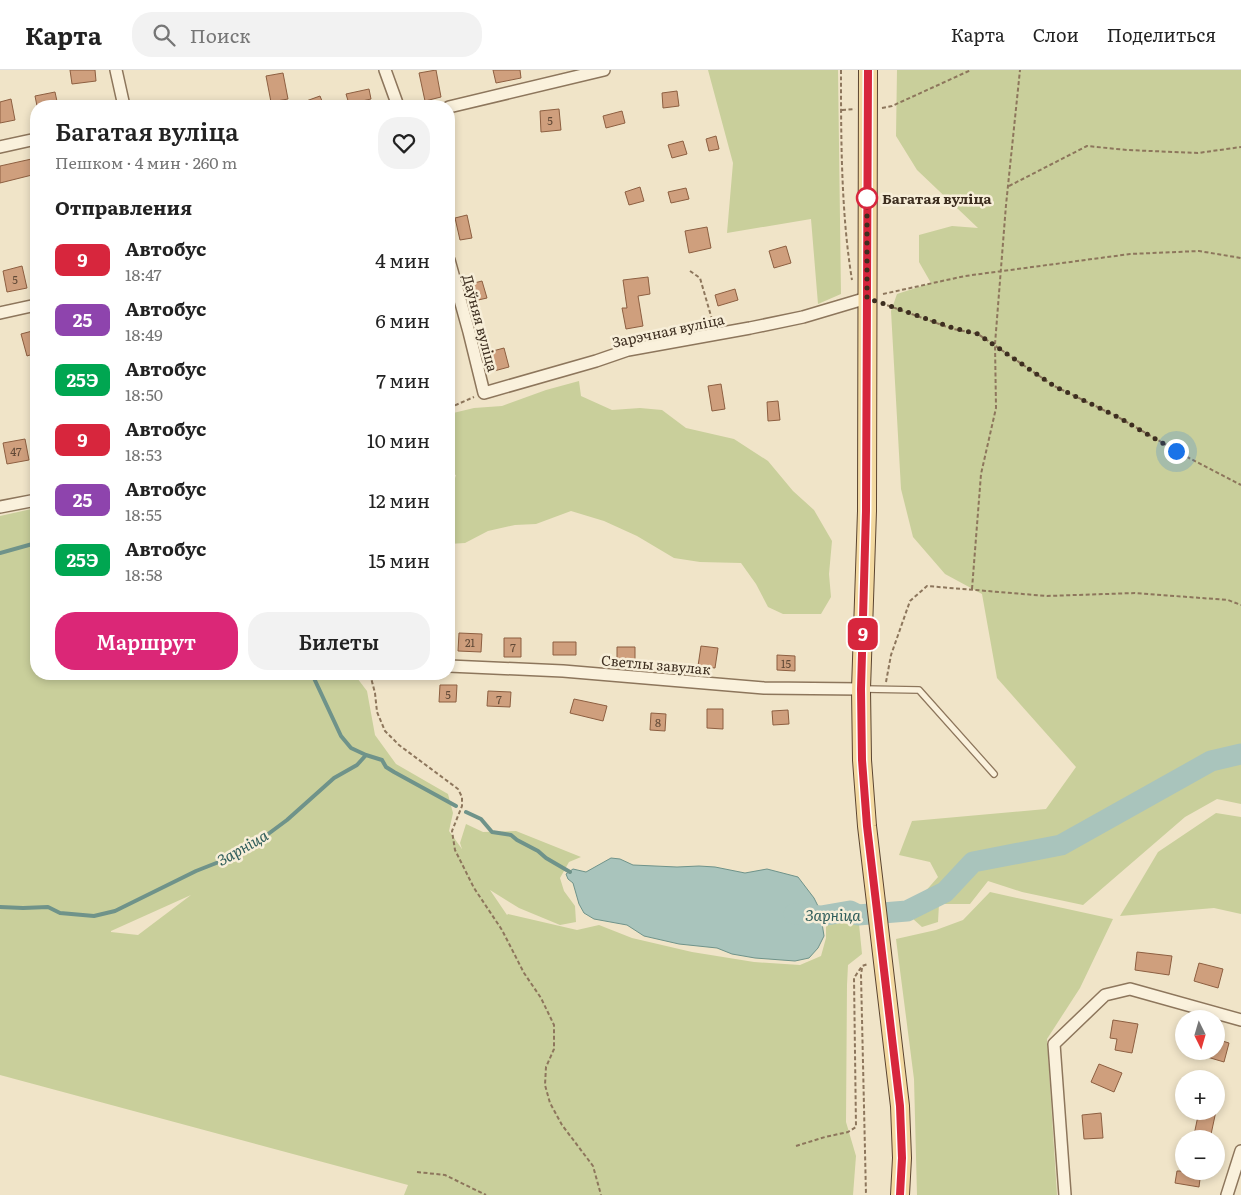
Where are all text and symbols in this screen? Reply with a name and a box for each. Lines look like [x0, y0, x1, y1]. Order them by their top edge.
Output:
search box [132, 12, 482, 57]
text: Карта [25, 17, 102, 52]
icon: search [150, 21, 178, 49]
text: Поиск [190, 21, 251, 49]
text: Карта [951, 21, 1005, 48]
text: Слои [1033, 21, 1079, 48]
text: Поделиться [1107, 21, 1216, 48]
house number: 5 [547, 112, 553, 128]
text: Багатая вуліца [55, 113, 239, 148]
button: heart [378, 117, 430, 169]
text: Пешком · 4 мин · 260 m [55, 150, 237, 174]
marker: Багатая вуліца [856, 187, 878, 209]
place label: Багатая вуліца [882, 188, 992, 208]
text: Отправления [55, 193, 192, 221]
text: Автобус [125, 234, 206, 262]
text: 9 [77, 246, 88, 273]
text: 4 мин [375, 246, 430, 274]
text: 18:47 [125, 262, 162, 286]
house number: 5 [12, 271, 18, 287]
street label: Даўняя вуліца [458, 272, 504, 374]
text: Автобус [125, 294, 206, 322]
text: 25 [73, 306, 92, 333]
text: 6 мин [376, 306, 430, 334]
street label: Зарэчная вуліца [610, 308, 726, 352]
text: 18:49 [125, 322, 163, 346]
text: Автобус [125, 354, 206, 382]
text: 25Э [66, 366, 99, 393]
text: 7 мин [376, 366, 430, 394]
text: 18:50 [125, 382, 163, 406]
text: Автобус [125, 414, 206, 442]
text: 9 [77, 426, 88, 453]
text: 10 мин [367, 426, 430, 454]
your location [1164, 439, 1189, 464]
text: 18:53 [125, 442, 162, 466]
house number: 47 [10, 443, 22, 459]
text: Автобус [125, 474, 206, 502]
text: 25 [73, 486, 92, 513]
text: 12 мин [368, 486, 430, 514]
text: 18:55 [125, 502, 162, 526]
text: Автобус [125, 534, 206, 562]
text: 25Э [66, 546, 99, 573]
text: 15 мин [368, 546, 430, 574]
text: 18:58 [125, 562, 163, 586]
button: Маршрут [55, 612, 238, 670]
button: Билеты [248, 612, 430, 670]
line badge: 9 [847, 618, 879, 650]
text: 9 [858, 620, 868, 647]
house number: 21 [465, 634, 476, 650]
house number: 7 [510, 639, 516, 655]
street label: Светлы завулак [600, 649, 712, 679]
house number: 15 [781, 655, 791, 671]
house number: 5 [445, 686, 451, 702]
house number: 7 [496, 691, 502, 707]
house number: 8 [655, 714, 661, 730]
water label: Зарніца [212, 823, 272, 871]
water label: Зарніца [805, 903, 861, 926]
north arrow [1175, 1010, 1225, 1060]
map controls [1175, 1010, 1225, 1180]
button: + [1175, 1070, 1225, 1120]
button: − [1175, 1130, 1225, 1180]

